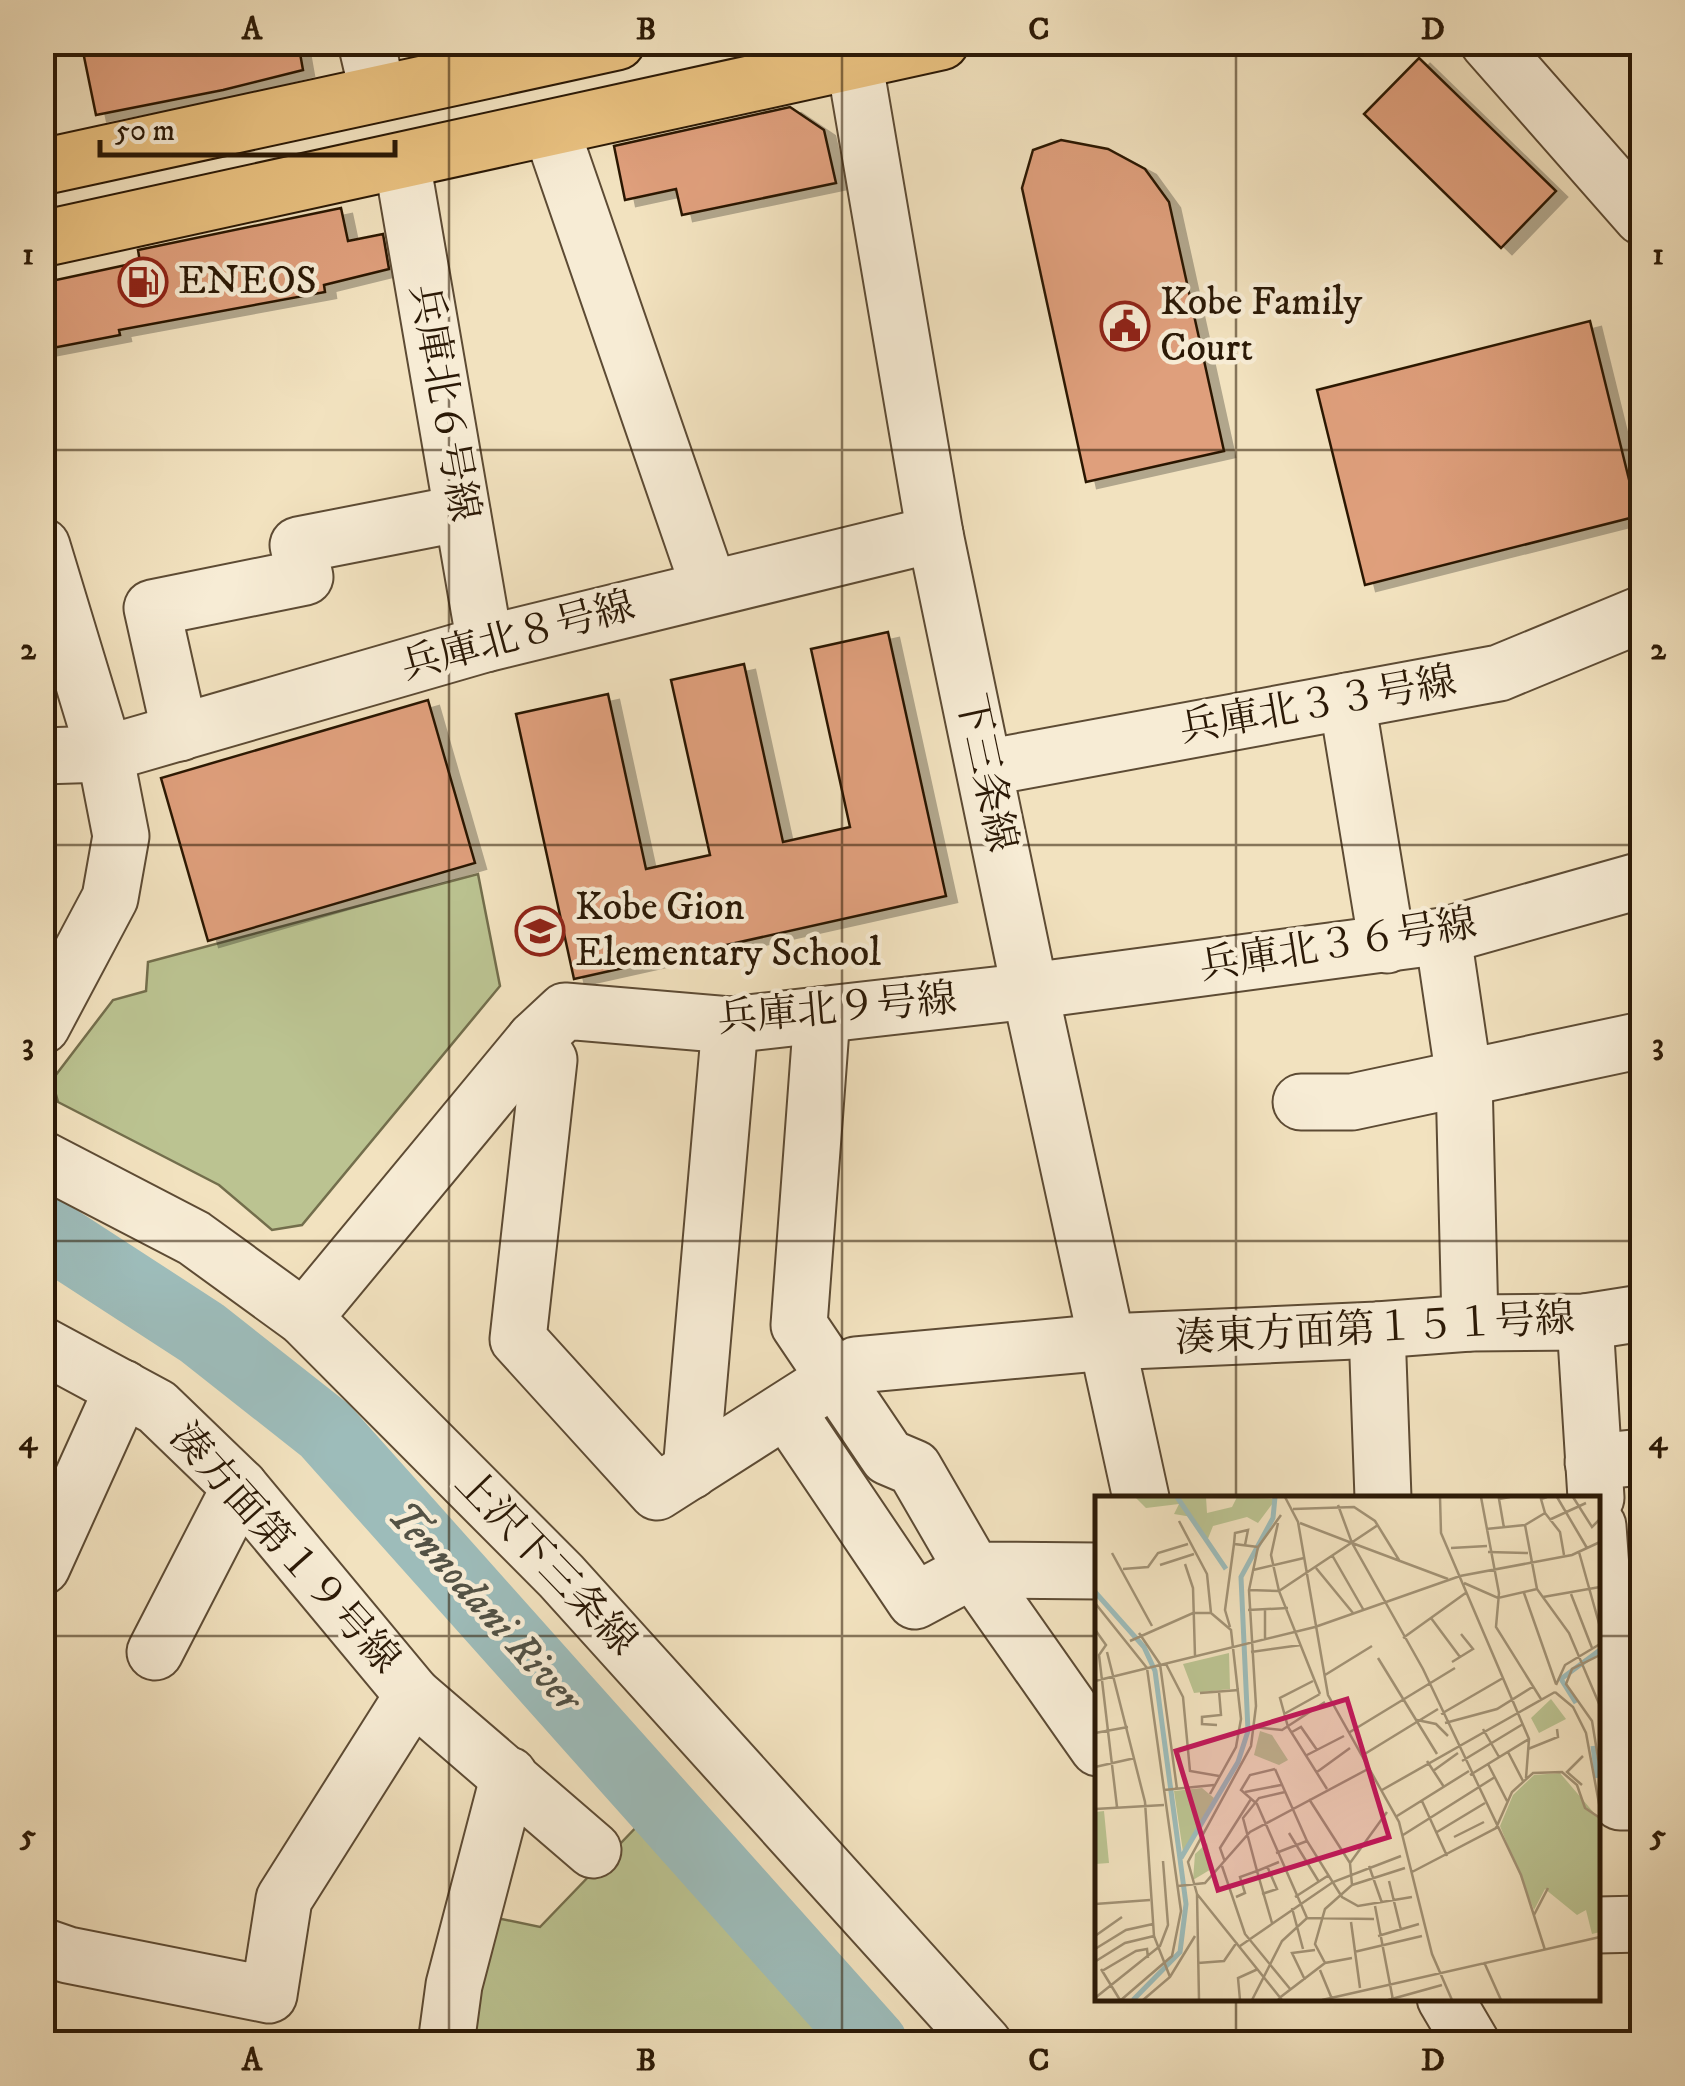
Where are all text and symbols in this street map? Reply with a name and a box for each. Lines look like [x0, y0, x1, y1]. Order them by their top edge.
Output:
text: A [241, 10, 264, 50]
text: B [636, 10, 656, 50]
text: C [1028, 10, 1050, 50]
text: D [1421, 10, 1445, 50]
scale bar [100, 95, 395, 157]
text: 50 m [115, 113, 175, 150]
text: 1 [22, 235, 34, 275]
text: 1 [1652, 235, 1664, 275]
fuel station icon: ENEOS [117, 256, 169, 308]
place label: ENEOS [178, 257, 317, 307]
place label: Kobe Family Court [1160, 278, 1363, 374]
street label: 兵庫北６号線 [398, 280, 488, 526]
public building icon: Kobe Family Court [1099, 300, 1151, 352]
street label: 兵庫北８号線 [396, 582, 640, 692]
text: 2 [20, 630, 36, 670]
text: 2 [1650, 630, 1666, 670]
street label: 兵庫北３３号線 [1176, 657, 1460, 755]
street label: 下三条線 [944, 690, 1026, 856]
place label: Kobe Gion Elementary School [575, 883, 881, 979]
street label: 兵庫北３６号線 [1196, 899, 1480, 993]
school or university icon: Kobe Gion Elementary School [514, 905, 566, 957]
street label: 兵庫北９号線 [715, 975, 959, 1045]
text: 3 [22, 1025, 34, 1065]
text: 3 [1652, 1025, 1664, 1065]
street label: 湊東方面第１５１号線 [1174, 1295, 1576, 1365]
street label: 湊方面第１９号線 [158, 1413, 410, 1685]
text: 4 [19, 1421, 39, 1461]
text: 4 [1649, 1421, 1669, 1461]
street label: 上沢下三条線 [444, 1459, 646, 1667]
water label: Tennodani River [376, 1491, 594, 1725]
inset map [1095, 1496, 1600, 2001]
text: 5 [19, 1816, 36, 1856]
text: 5 [1649, 1816, 1666, 1856]
text: A [241, 2041, 264, 2081]
text: B [636, 2041, 656, 2081]
text: C [1028, 2041, 1050, 2081]
text: D [1421, 2041, 1445, 2081]

